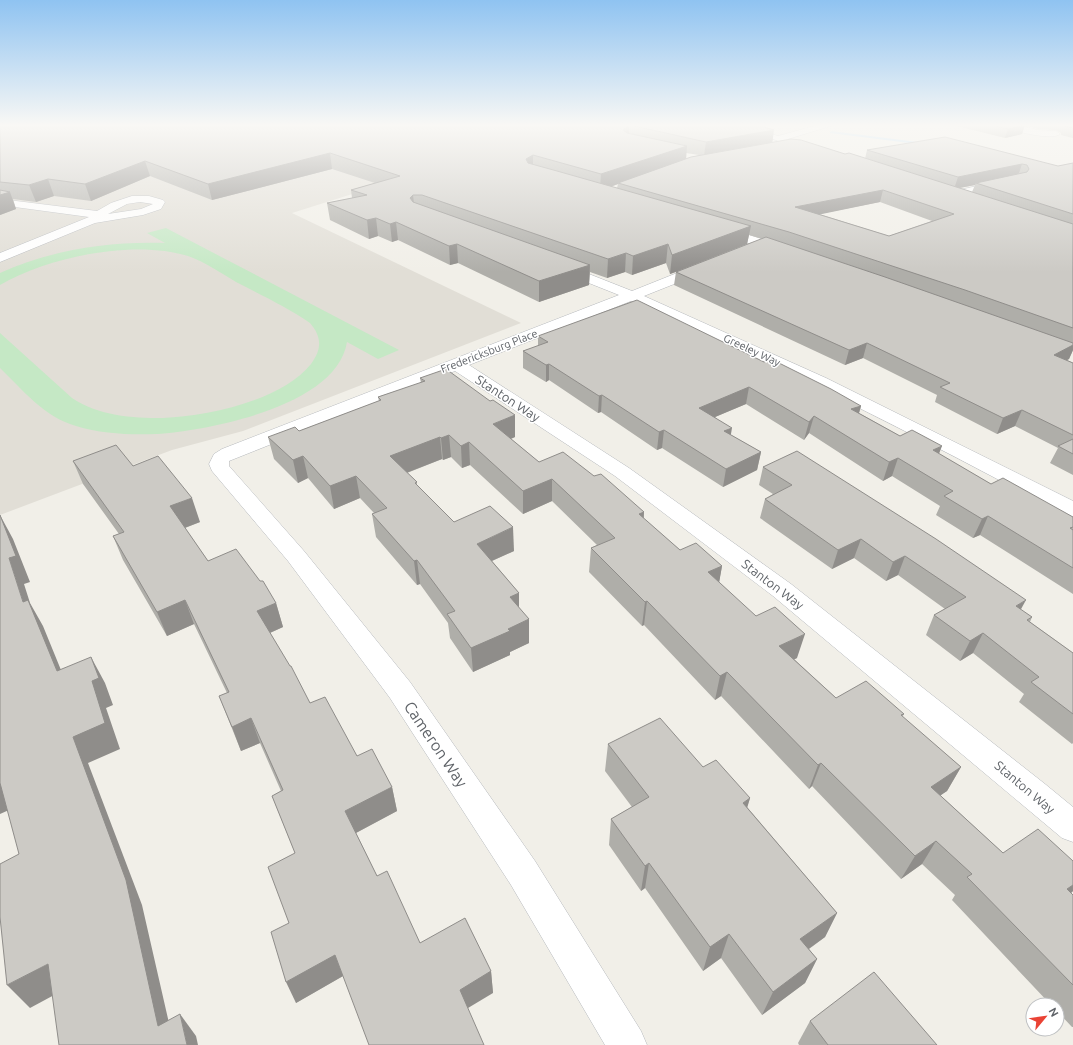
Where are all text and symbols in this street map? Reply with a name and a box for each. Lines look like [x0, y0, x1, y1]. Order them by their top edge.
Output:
street label: Fredericksburg Place [439, 327, 539, 375]
street label: Greeley Way [722, 332, 783, 369]
street label: Stanton Way [473, 372, 543, 424]
street label: Stanton Way [739, 556, 807, 612]
street label: Cameron Way [401, 698, 471, 790]
street label: Stanton Way [992, 758, 1058, 816]
north arrow [1025, 997, 1065, 1037]
text: N [1047, 1006, 1061, 1019]

